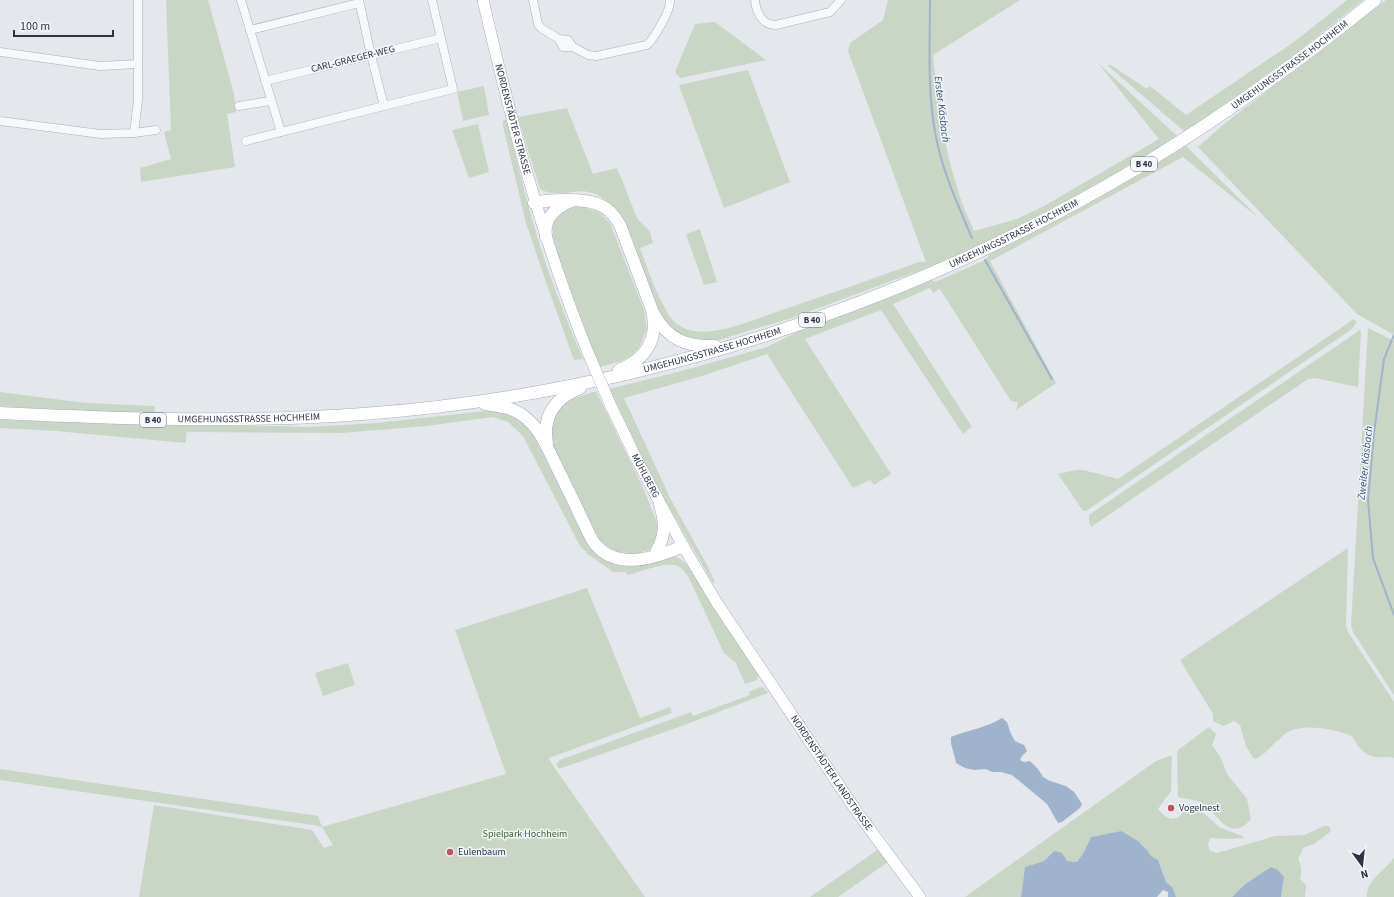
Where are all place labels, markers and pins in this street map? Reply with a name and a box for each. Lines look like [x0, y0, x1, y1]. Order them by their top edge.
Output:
place label: Vogelnest [1179, 801, 1220, 815]
marker: Vogelnest [1166, 803, 1176, 813]
place label: Eulenbaum [458, 845, 506, 859]
marker: Eulenbaum [445, 847, 455, 857]

